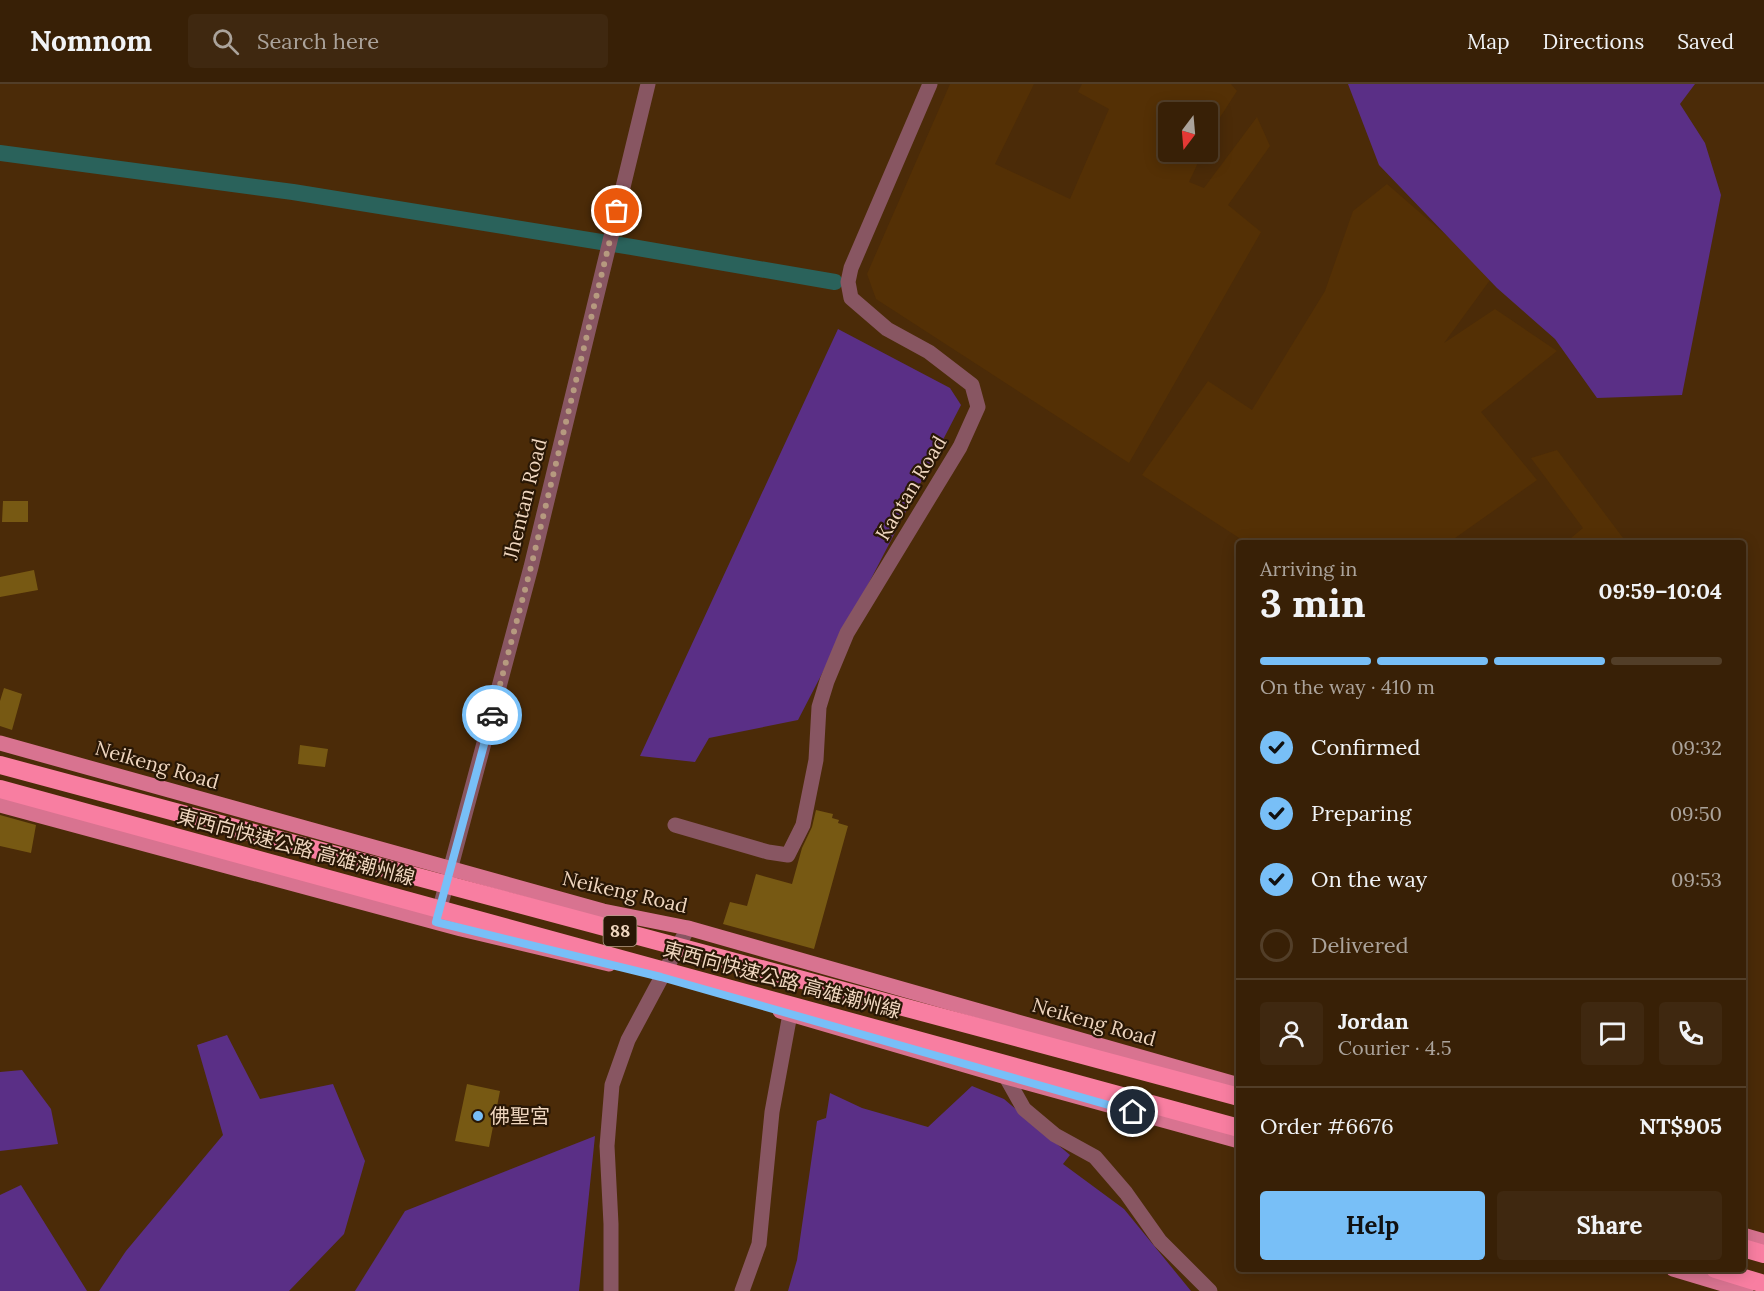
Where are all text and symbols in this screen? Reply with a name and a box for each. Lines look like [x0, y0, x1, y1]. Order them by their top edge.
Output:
search box [188, 14, 608, 68]
text: Nomnom [30, 23, 152, 59]
icon: search [209, 25, 242, 58]
text: Search here [257, 27, 379, 55]
text: Map [1467, 28, 1510, 55]
text: Directions [1543, 28, 1644, 55]
text: Saved [1677, 28, 1734, 55]
north arrow [1158, 102, 1218, 162]
map controls [1158, 102, 1218, 162]
pin [591, 185, 642, 236]
icon: bag [600, 194, 633, 227]
street label: Kaotan Road [870, 431, 952, 545]
street label: Jhentan Road [497, 436, 552, 563]
text: Arriving in [1260, 556, 1357, 581]
text: 09:59–10:04 [1598, 577, 1722, 605]
text: 3 min [1260, 578, 1366, 628]
text: On the way · 410 m [1260, 674, 1435, 699]
courier [462, 685, 522, 745]
icon: car [476, 699, 509, 732]
icon: check [1260, 731, 1293, 764]
text: Confirmed [1311, 733, 1420, 761]
street label: Neikeng Road [92, 735, 222, 794]
text: 09:32 [1671, 735, 1722, 760]
icon: check [1260, 797, 1293, 830]
text: Preparing [1311, 799, 1411, 827]
text: 09:50 [1670, 801, 1722, 826]
street label: 東西向快速公路 高雄潮州線 [174, 803, 418, 890]
icon: check [1260, 863, 1293, 896]
street label: Neikeng Road [560, 865, 690, 918]
text: On the way [1311, 865, 1427, 893]
text: 09:53 [1671, 867, 1722, 892]
road number: 88 [604, 916, 636, 946]
text: Delivered [1311, 931, 1409, 959]
street label: 東西向快速公路 高雄潮州線 [660, 936, 904, 1023]
street label: Neikeng Road [1029, 992, 1159, 1051]
button: person [1260, 1002, 1323, 1065]
button: chat [1581, 1002, 1644, 1065]
button: phone [1659, 1002, 1722, 1065]
text: Jordan [1338, 1007, 1409, 1035]
text: Courier · 4.5 [1338, 1035, 1452, 1060]
pin [1107, 1086, 1158, 1137]
icon: home [1116, 1095, 1149, 1128]
place label: 佛聖宮 [490, 1103, 550, 1128]
marker: 佛聖宮 [471, 1109, 485, 1123]
text: Order #6676 [1260, 1112, 1394, 1140]
text: NT$905 [1639, 1112, 1722, 1140]
button: Help [1260, 1191, 1485, 1260]
button: Share [1497, 1191, 1722, 1260]

